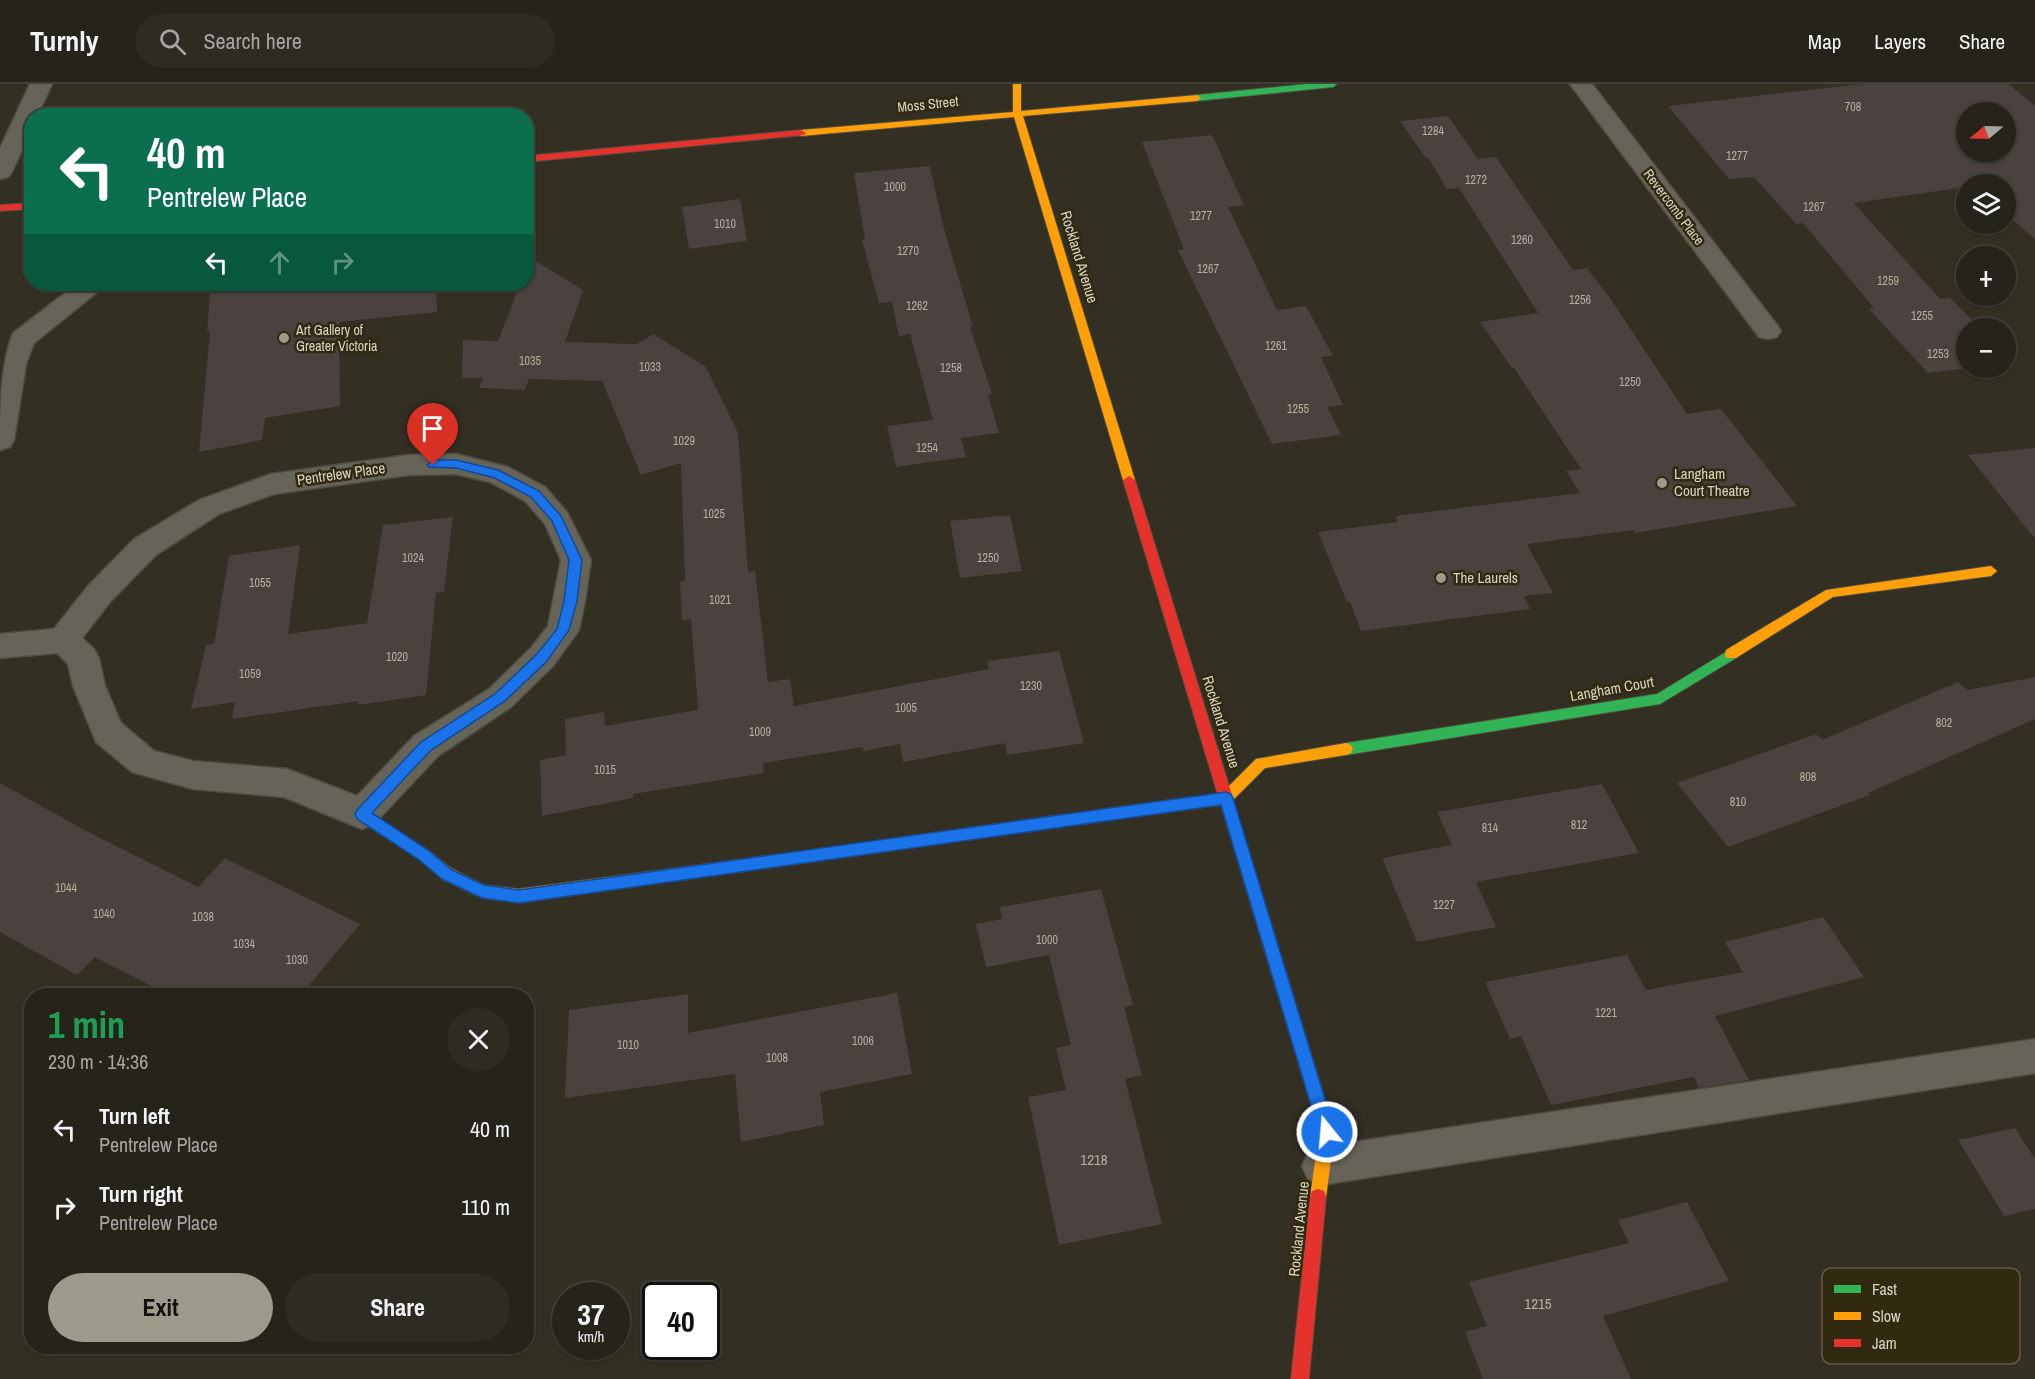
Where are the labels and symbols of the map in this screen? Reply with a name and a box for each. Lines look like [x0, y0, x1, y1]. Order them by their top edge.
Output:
street label: Moss Street [897, 92, 959, 116]
house number: 708 [1845, 99, 1861, 115]
north arrow [1956, 102, 2016, 162]
house number: 1284 [1422, 123, 1444, 139]
house number: 1277 [1726, 148, 1748, 164]
street label: Revercomb Place [1640, 165, 1708, 249]
house number: 1272 [1465, 172, 1487, 188]
house number: 1000 [884, 179, 906, 195]
house number: 1267 [1803, 199, 1825, 215]
street label: Rockland Avenue [1055, 208, 1104, 306]
house number: 1277 [1190, 208, 1212, 224]
house number: 1010 [714, 216, 736, 232]
house number: 1260 [1511, 232, 1533, 248]
house number: 1270 [897, 243, 919, 259]
house number: 1267 [1197, 261, 1219, 277]
house number: 1259 [1877, 273, 1899, 289]
house number: 1256 [1569, 292, 1591, 308]
house number: 1262 [906, 298, 928, 314]
house number: 1255 [1911, 308, 1933, 324]
place label: Art Gallery of Greater Victoria [295, 321, 378, 355]
marker: Art Gallery of Greater Victoria [277, 331, 291, 345]
house number: 1261 [1265, 338, 1287, 354]
house number: 1253 [1927, 346, 1949, 362]
house number: 1035 [519, 353, 541, 369]
house number: 1033 [639, 359, 661, 375]
house number: 1258 [940, 360, 962, 376]
house number: 1250 [1619, 374, 1641, 390]
house number: 1255 [1287, 401, 1309, 417]
pin [407, 403, 458, 465]
house number: 1029 [673, 433, 695, 449]
house number: 1254 [916, 440, 938, 456]
street label: Pentrelew Place [295, 457, 387, 490]
place label: Langham Court Theatre [1674, 463, 1750, 501]
marker: Langham Court Theatre [1655, 476, 1669, 490]
house number: 1025 [703, 506, 725, 522]
house number: 1024 [402, 550, 424, 566]
house number: 1250 [977, 550, 999, 566]
place label: The Laurels [1453, 567, 1518, 588]
marker: The Laurels [1434, 571, 1448, 585]
house number: 1055 [249, 575, 271, 591]
house number: 1021 [709, 592, 731, 608]
house number: 1020 [386, 649, 408, 665]
house number: 1059 [239, 666, 261, 682]
street label: Langham Court [1568, 671, 1656, 706]
street label: Rockland Avenue [1197, 673, 1246, 771]
house number: 1230 [1020, 678, 1042, 694]
house number: 1005 [895, 700, 917, 716]
house number: 802 [1936, 715, 1952, 731]
house number: 1009 [749, 724, 771, 740]
house number: 1015 [594, 762, 616, 778]
house number: 808 [1800, 769, 1816, 785]
house number: 810 [1730, 794, 1746, 810]
house number: 812 [1571, 817, 1587, 833]
house number: 814 [1482, 820, 1499, 836]
house number: 1044 [55, 880, 77, 896]
house number: 1227 [1433, 897, 1455, 913]
house number: 1040 [93, 906, 115, 922]
house number: 1038 [192, 909, 214, 925]
house number: 1000 [1036, 932, 1058, 948]
house number: 1034 [233, 936, 255, 952]
house number: 1030 [286, 952, 308, 968]
house number: 1221 [1595, 1005, 1617, 1021]
house number: 1006 [852, 1033, 874, 1049]
house number: 1010 [617, 1037, 639, 1053]
house number: 1008 [766, 1050, 788, 1066]
position arrow [1295, 1100, 1359, 1164]
house number: 1218 [1080, 1149, 1108, 1170]
street label: Rockland Avenue [1283, 1180, 1314, 1278]
legend [1822, 1268, 2020, 1364]
text: Fast [1872, 1278, 1897, 1300]
speed limit sign: 40 [642, 1282, 720, 1360]
house number: 1215 [1524, 1293, 1552, 1314]
text: Slow [1872, 1305, 1901, 1327]
text: Jam [1872, 1332, 1897, 1354]

